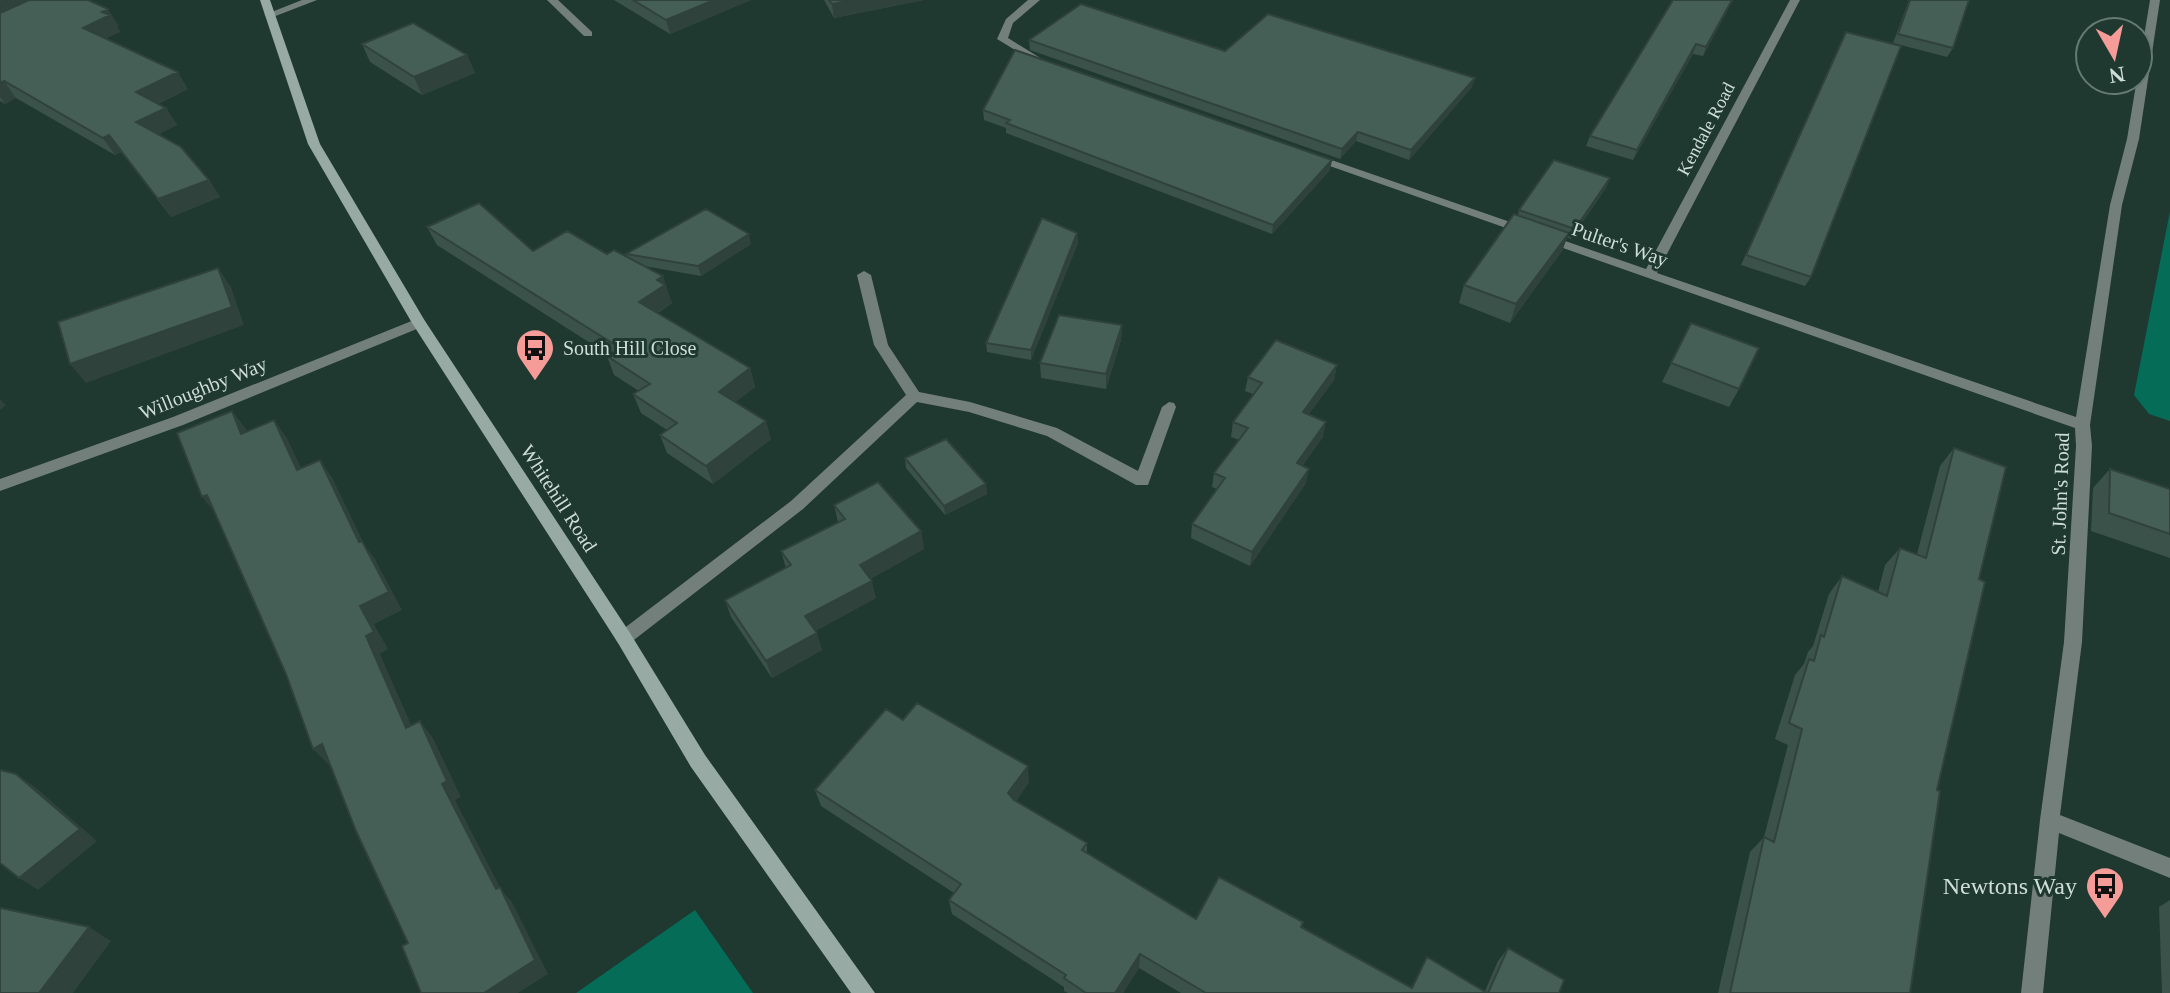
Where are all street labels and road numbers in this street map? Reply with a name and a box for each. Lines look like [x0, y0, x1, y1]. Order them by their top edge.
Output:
street label: Kendale Road [1673, 79, 1739, 179]
street label: Pulter's Way [1569, 217, 1671, 272]
street label: Willoughby Way [136, 352, 270, 425]
street label: St. John's Road [2047, 432, 2073, 556]
street label: Whitehill Road [516, 441, 602, 555]

